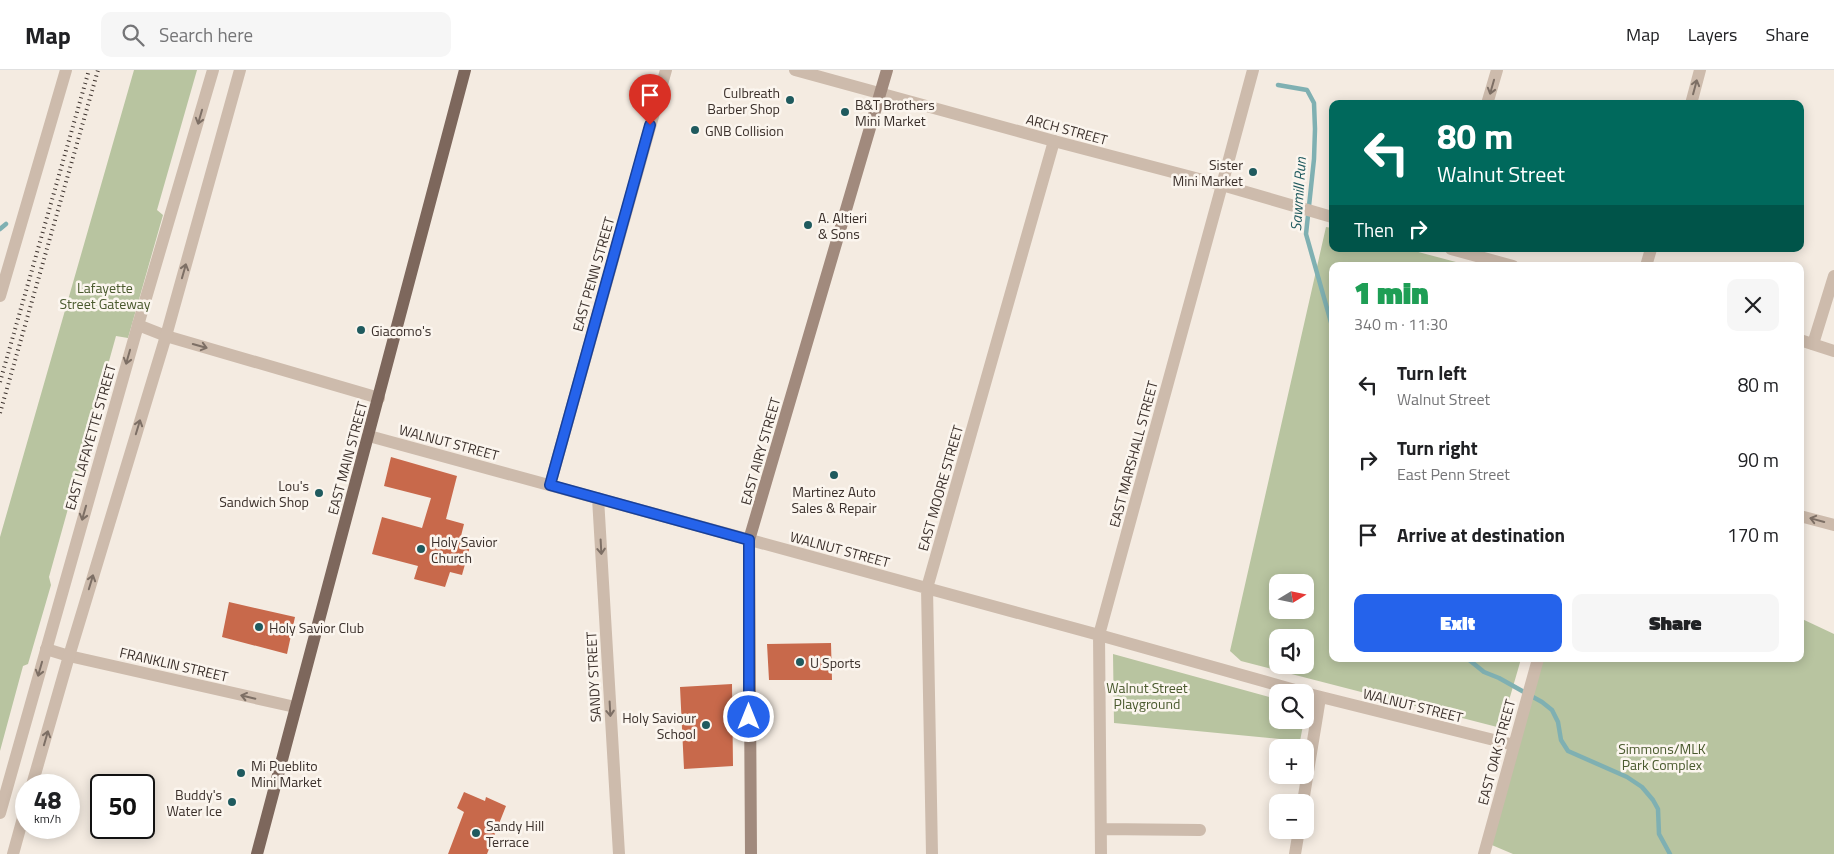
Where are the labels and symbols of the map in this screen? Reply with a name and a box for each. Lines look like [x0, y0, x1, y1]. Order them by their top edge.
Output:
pin [629, 74, 671, 125]
one-way arrow [1486, 78, 1496, 94]
one-way arrow [1691, 79, 1701, 95]
place label: Culbreath Barber Shop [707, 82, 780, 119]
marker: Culbreath Barber Shop [784, 94, 796, 106]
place label: B&T Brothers Mini Market [855, 94, 935, 131]
marker: B&T Brothers Mini Market [839, 106, 851, 118]
one-way arrow [194, 108, 204, 124]
street label: ARCH STREET [1024, 108, 1111, 150]
place label: GNB Collision [705, 120, 784, 141]
marker: GNB Collision [689, 124, 701, 136]
place label: Sister Mini Market [1172, 154, 1243, 191]
water label: Sawmill Run [1284, 156, 1312, 232]
marker: Sister Mini Market [1247, 166, 1259, 178]
place label: A. Altieri & Sons [818, 207, 867, 244]
street label: EAST PENN STREET [567, 214, 620, 334]
marker: A. Altieri & Sons [802, 219, 814, 231]
one-way arrow [179, 263, 189, 279]
park label: Lafayette Street Gateway [59, 277, 151, 314]
place label: Giacomo's [371, 320, 431, 341]
marker: Giacomo's [355, 324, 367, 336]
one-way arrow [192, 341, 208, 351]
one-way arrow [123, 348, 133, 364]
street label: EAST LAFAYETTE STREET [59, 361, 121, 512]
street label: EAST MARSHALL STREET [1103, 378, 1163, 530]
street label: EAST AIRY STREET [735, 394, 786, 507]
street label: EAST MAIN STREET [322, 398, 372, 517]
one-way arrow [134, 419, 144, 435]
street label: WALNUT STREET [397, 419, 502, 466]
street label: EAST MOORE STREET [912, 422, 968, 553]
marker: Martinez Auto Sales & Repair [828, 469, 840, 481]
place label: Lou's Sandwich Shop [219, 475, 309, 512]
place label: Martinez Auto Sales & Repair [791, 481, 877, 518]
marker: Lou's Sandwich Shop [313, 487, 325, 499]
one-way arrow [78, 504, 88, 520]
one-way arrow [1809, 515, 1825, 524]
street label: WALNUT STREET [788, 526, 893, 573]
place label: Holy Savior Church [431, 531, 498, 568]
one-way arrow [596, 539, 605, 555]
marker: Holy Savior Church [415, 543, 427, 555]
one-way arrow [87, 574, 97, 590]
north arrow [1269, 574, 1314, 619]
place label: Holy Savior Club [269, 617, 364, 638]
marker: Holy Savior Club [253, 621, 265, 633]
street label: SANDY STREET [580, 630, 606, 723]
street label: FRANKLIN STREET [118, 641, 231, 687]
place label: U Sports [810, 652, 861, 673]
marker: U Sports [794, 656, 806, 668]
one-way arrow [35, 661, 44, 677]
park label: Walnut Street Playground [1106, 677, 1188, 714]
street label: WALNUT STREET [1361, 682, 1466, 728]
position arrow [722, 690, 774, 742]
one-way arrow [240, 692, 256, 701]
street label: EAST OAK STREET [1472, 696, 1520, 807]
one-way arrow [606, 701, 615, 717]
place label: Holy Saviour School [622, 707, 696, 744]
marker: Holy Saviour School [700, 719, 712, 731]
one-way arrow [41, 731, 51, 747]
park label: Simmons/MLK Park Complex [1618, 738, 1706, 775]
place label: Mi Pueblito Mini Market [251, 755, 322, 792]
marker: Mi Pueblito Mini Market [235, 767, 247, 779]
speed limit sign: 50 [90, 774, 155, 839]
place label: Buddy's Water Ice [166, 784, 222, 821]
marker: Buddy's Water Ice [226, 796, 238, 808]
place label: Sandy Hill Terrace [486, 815, 544, 852]
marker: Sandy Hill Terrace [470, 827, 482, 839]

